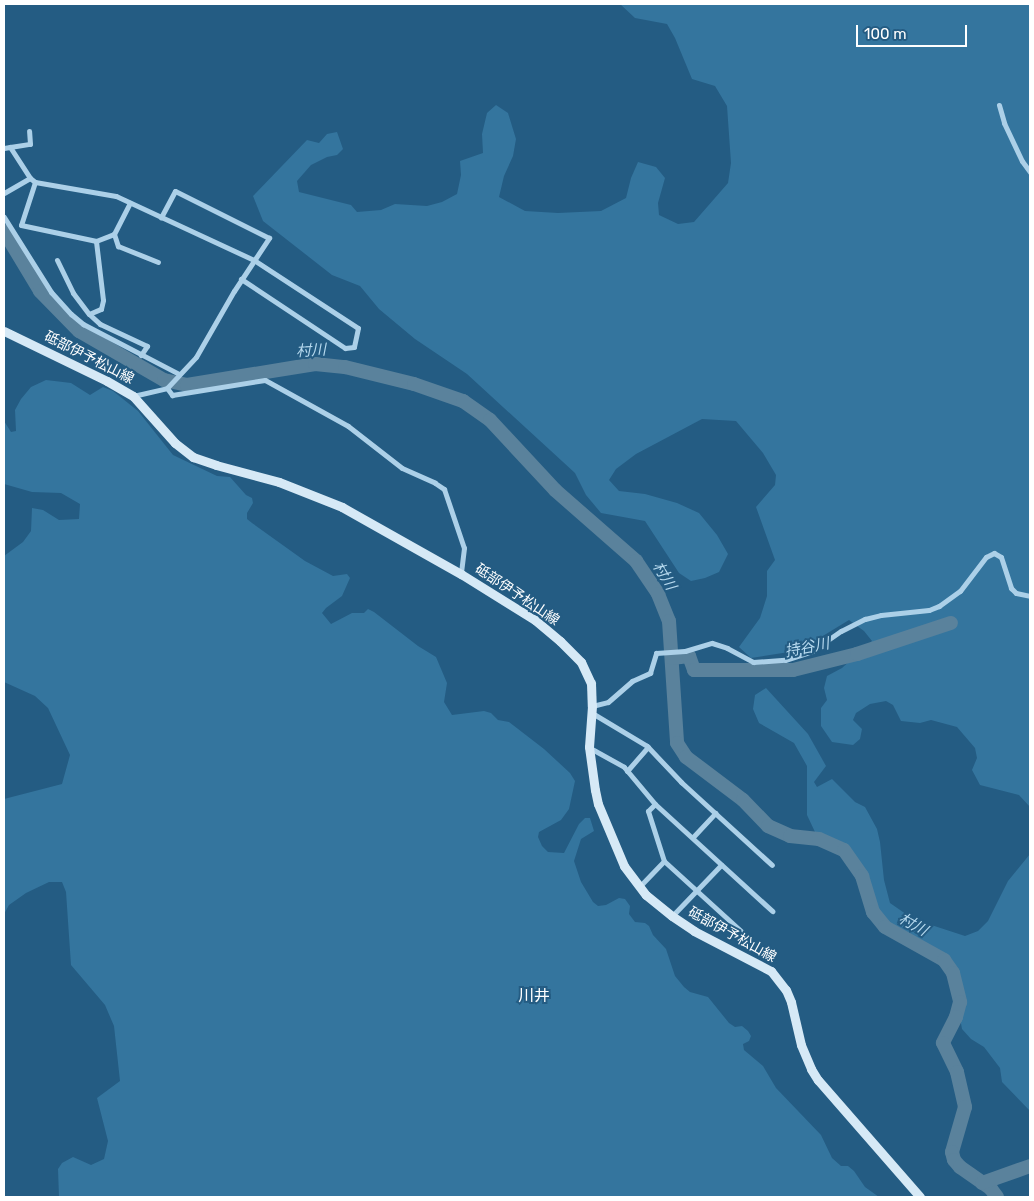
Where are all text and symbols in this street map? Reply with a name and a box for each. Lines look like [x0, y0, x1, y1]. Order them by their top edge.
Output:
scale bar [859, 15, 970, 47]
text: 100 m [864, 25, 906, 43]
street label: 砥部伊予松山線 [42, 328, 136, 388]
water label: 村川 [296, 341, 326, 361]
water label: 村川 [649, 559, 679, 593]
street label: 砥部伊予松山線 [472, 561, 562, 629]
water label: 持谷川 [783, 635, 831, 661]
street label: 砥部伊予松山線 [685, 904, 779, 966]
water label: 村川 [896, 910, 930, 940]
district label: 川井 [518, 986, 550, 1006]

